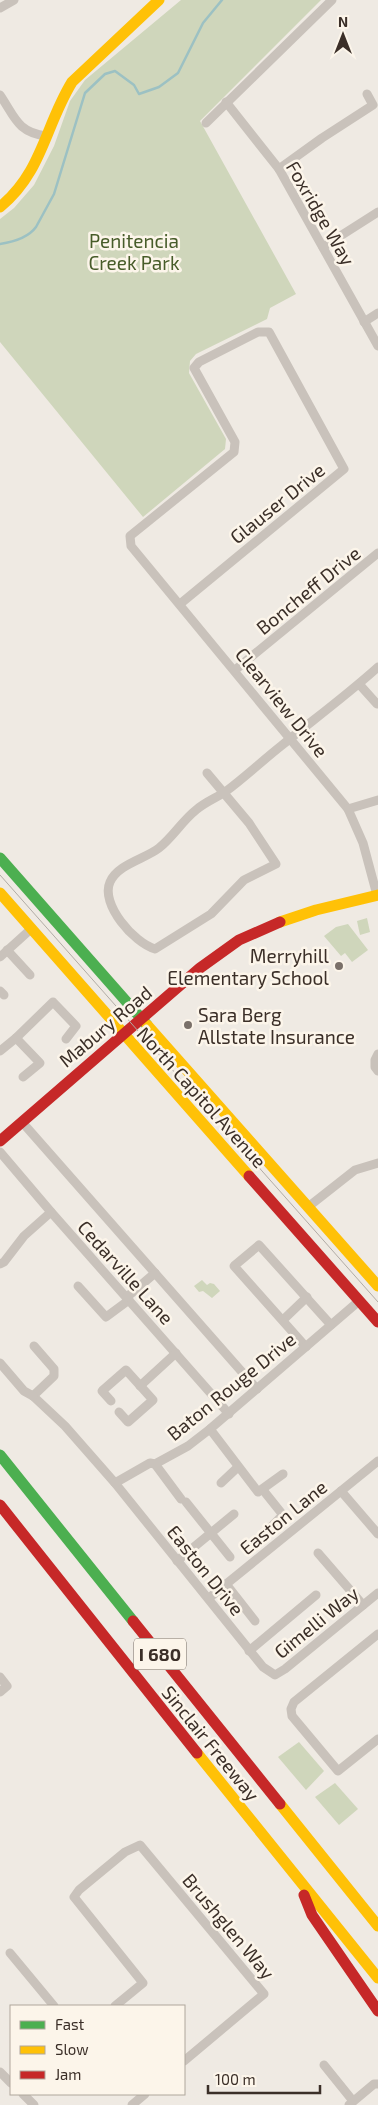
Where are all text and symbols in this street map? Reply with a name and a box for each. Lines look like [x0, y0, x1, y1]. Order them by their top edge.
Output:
north arrow [318, 10, 368, 60]
text: N [338, 13, 348, 30]
street label: Foxridge Way [282, 157, 360, 269]
park label: Penitencia Creek Park [88, 229, 180, 274]
street label: Glauser Drive [225, 458, 329, 548]
street label: Boncheff Drive [251, 541, 365, 639]
street label: Clearview Drive [231, 643, 333, 761]
place label: Merryhill Elementary School [167, 944, 329, 989]
marker: Merryhill Elementary School [333, 960, 345, 972]
street label: Mabury Road [54, 981, 156, 1071]
place label: Sara Berg Allstate Insurance [198, 1003, 355, 1048]
marker: Sara Berg Allstate Insurance [182, 1019, 194, 1031]
street label: North Capitol Avenue [133, 1022, 271, 1172]
street label: Cedarville Lane [73, 1215, 179, 1329]
street label: Baton Rouge Drive [162, 1327, 300, 1445]
street label: Easton Lane [235, 1475, 331, 1559]
street label: Easton Drive [163, 1520, 249, 1620]
street label: Gimelli Way [269, 1581, 363, 1663]
road number: I 680 [134, 1638, 186, 1670]
street label: Sinclair Freeway [157, 1681, 265, 1805]
street label: Brushglen Way [178, 1869, 280, 1983]
legend [10, 2005, 185, 2095]
text: Fast [55, 2015, 85, 2033]
text: Slow [55, 2040, 89, 2058]
scale bar [208, 2062, 320, 2094]
text: Jam [55, 2065, 81, 2083]
text: 100 m [215, 2070, 256, 2088]

